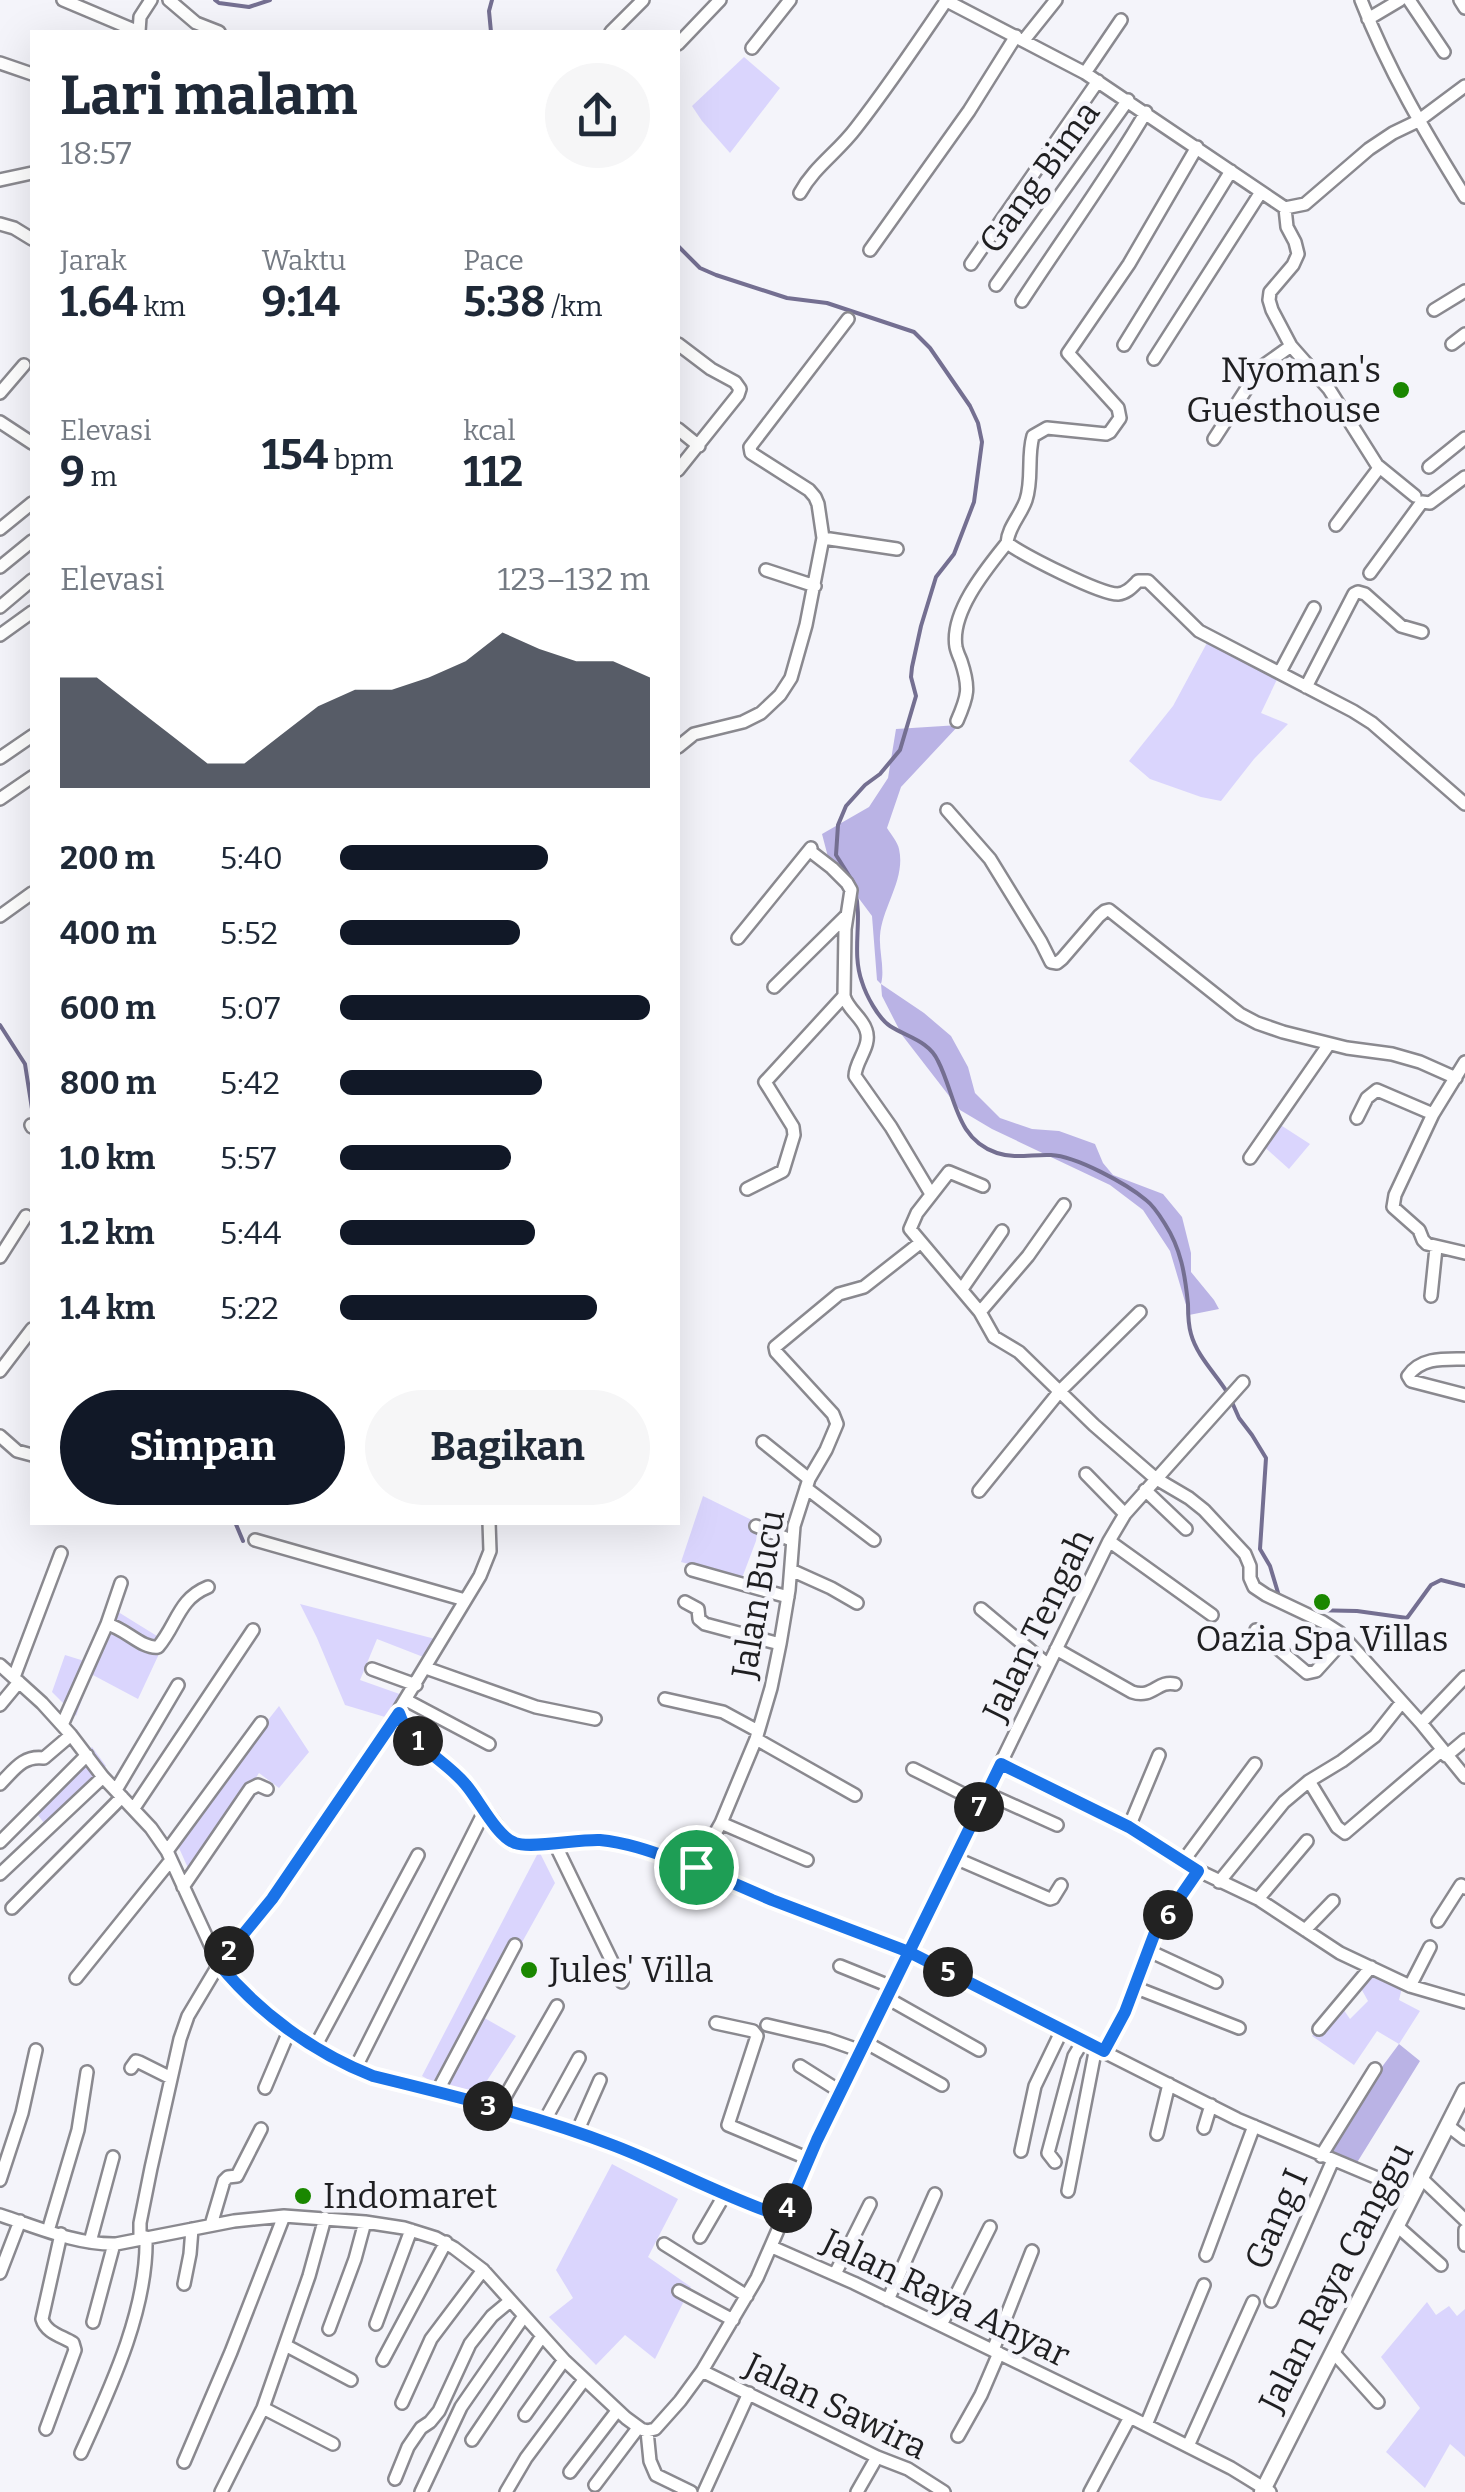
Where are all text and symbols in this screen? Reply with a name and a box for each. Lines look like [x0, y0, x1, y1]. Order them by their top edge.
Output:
text: Lari malam [60, 63, 357, 129]
button: share [545, 63, 650, 168]
street label: Gang Bima [970, 93, 1108, 261]
text: 18:57 [60, 134, 132, 172]
text: Jarak [60, 244, 127, 277]
text: Waktu [262, 244, 346, 277]
text: Pace [463, 244, 524, 277]
text: 1.64 [60, 277, 138, 327]
text: 9:14 [262, 277, 340, 327]
text: 5:38 [463, 277, 546, 327]
text: km [138, 290, 186, 323]
text: /km [546, 290, 603, 323]
place label: Nyoman's Guesthouse [1186, 349, 1381, 431]
marker: Nyoman's Guesthouse [1390, 379, 1412, 401]
text: Elevasi [60, 414, 151, 447]
text: kcal [463, 414, 515, 447]
text: 154 [262, 430, 328, 480]
text: bpm [328, 443, 394, 476]
text: 9 [60, 447, 85, 497]
text: 112 [463, 447, 523, 497]
text: m [85, 460, 117, 493]
text: Elevasi [60, 560, 165, 598]
text: 123–132 m [497, 560, 650, 598]
text: 200 m [60, 839, 155, 877]
text: 5:40 [220, 839, 283, 877]
text: 400 m [60, 914, 156, 952]
text: 5:52 [220, 914, 278, 952]
text: 600 m [60, 989, 156, 1027]
text: 5:07 [220, 989, 280, 1027]
text: 800 m [60, 1064, 156, 1102]
text: 5:42 [220, 1064, 280, 1102]
text: 1.0 km [60, 1139, 155, 1177]
text: 5:57 [220, 1139, 276, 1177]
text: 1.2 km [60, 1214, 155, 1252]
text: 5:44 [220, 1214, 281, 1252]
text: 1.4 km [60, 1289, 155, 1327]
text: 5:22 [220, 1289, 279, 1327]
button: Simpan [60, 1390, 345, 1505]
button: Bagikan [365, 1390, 650, 1505]
street label: Jalan Bucu [722, 1506, 793, 1683]
street label: Jalan Tengah [973, 1522, 1103, 1729]
marker: Oazia Spa Villas [1311, 1591, 1333, 1613]
place label: Oazia Spa Villas [1196, 1618, 1448, 1660]
pin: 1 [393, 1716, 443, 1766]
text: 1 [412, 1724, 424, 1757]
pin: 7 [954, 1782, 1004, 1832]
text: 7 [971, 1790, 987, 1823]
pin [654, 1825, 739, 1910]
icon: arrive [669, 1840, 724, 1895]
pin: 6 [1143, 1890, 1193, 1940]
text: 6 [1160, 1898, 1176, 1931]
pin: 2 [204, 1926, 254, 1976]
text: 2 [221, 1934, 237, 1967]
pin: 5 [923, 1947, 973, 1997]
place label: Jules' Villa [548, 1949, 713, 1991]
text: 5 [940, 1955, 956, 1988]
marker: Jules' Villa [518, 1959, 540, 1981]
pin: 3 [463, 2081, 513, 2131]
text: 3 [480, 2089, 496, 2122]
street label: Jalan Raya Canggu [1250, 2135, 1422, 2420]
street label: Gang I [1235, 2162, 1317, 2276]
place label: Indomaret [323, 2175, 498, 2217]
pin: 4 [762, 2183, 812, 2233]
marker: Indomaret [292, 2185, 314, 2207]
text: 4 [778, 2191, 796, 2224]
street label: Jalan Raya Anyar [815, 2219, 1077, 2376]
street label: Jalan Sawira [737, 2343, 934, 2468]

